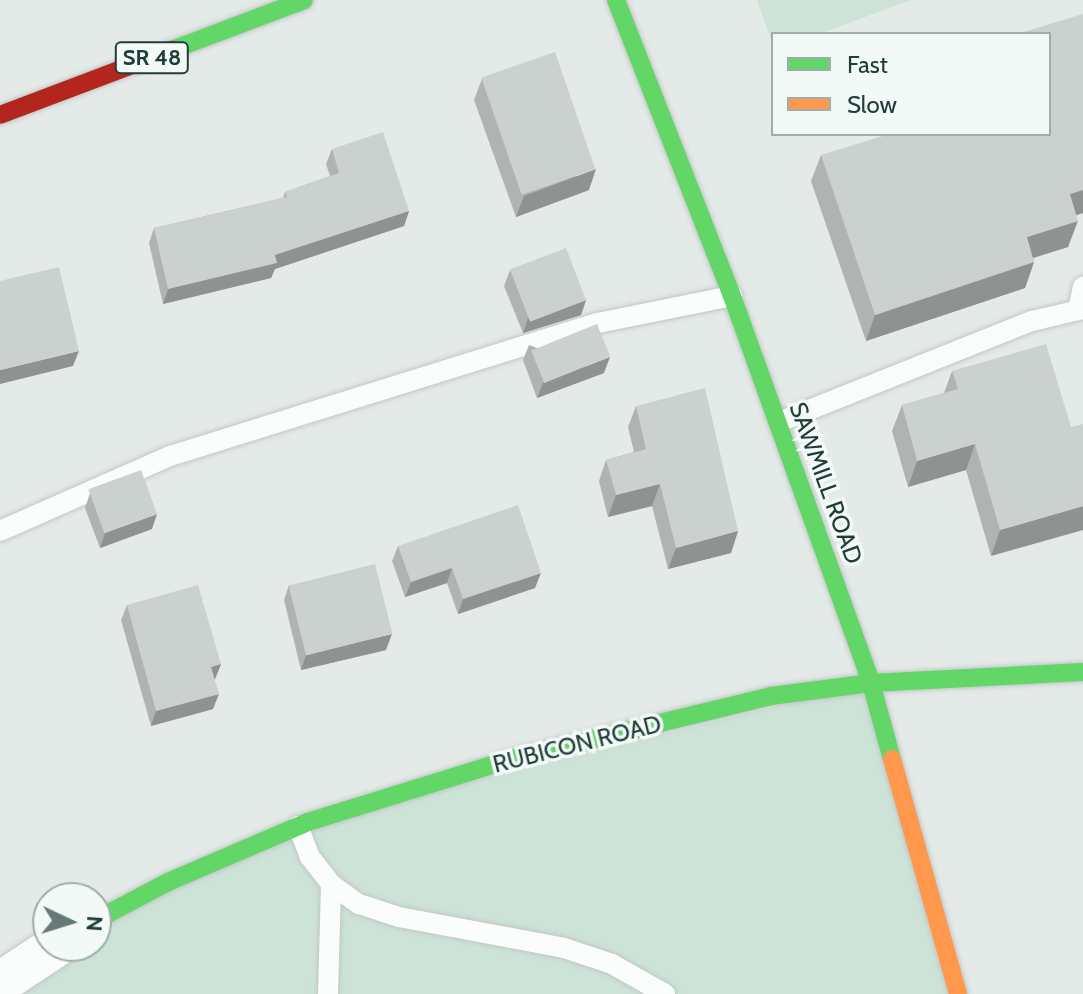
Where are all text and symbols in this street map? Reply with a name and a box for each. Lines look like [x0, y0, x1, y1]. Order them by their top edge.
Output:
legend [771, 32, 1051, 136]
road number: SR 48 [114, 40, 190, 76]
text: Fast [847, 50, 888, 79]
text: Slow [847, 90, 897, 119]
street label: SAWMILL ROAD [783, 398, 869, 568]
street label: RUBICON ROAD [490, 709, 664, 779]
north arrow [32, 882, 112, 962]
text: N [80, 915, 108, 932]

